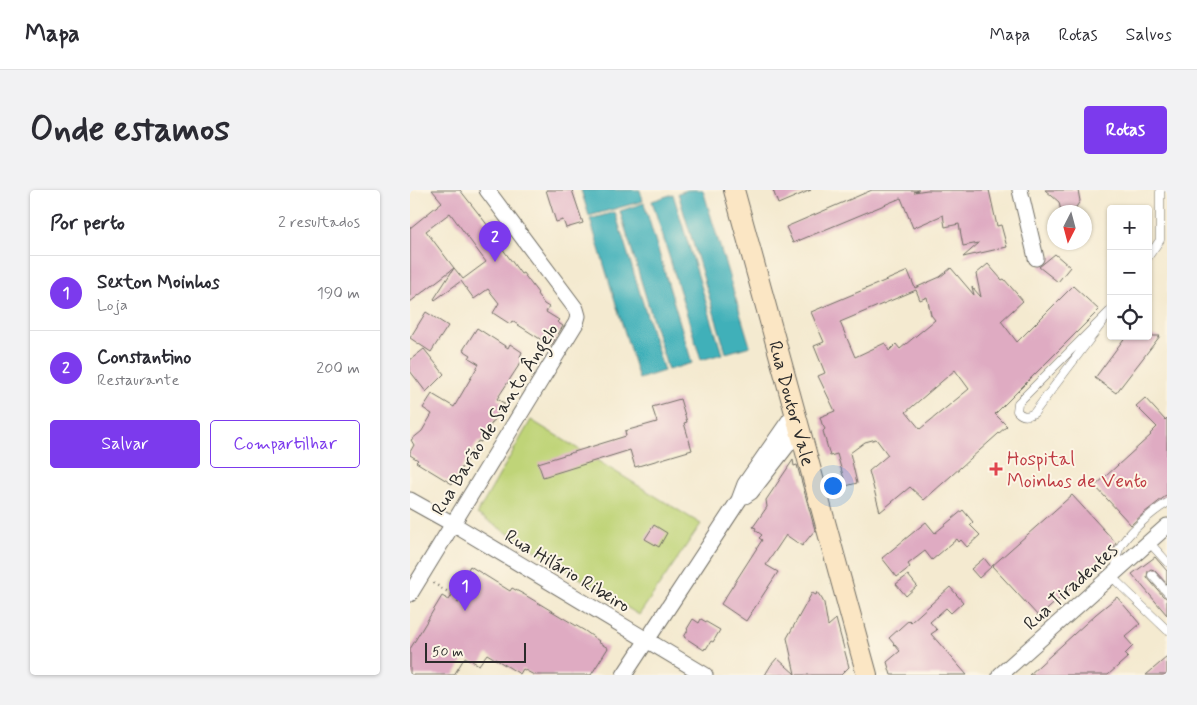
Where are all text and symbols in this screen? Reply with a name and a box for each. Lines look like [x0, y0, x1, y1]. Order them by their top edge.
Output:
text: Mapa [25, 19, 80, 50]
text: Mapa [989, 23, 1030, 47]
text: Rotas [1058, 23, 1098, 47]
text: Salvos [1126, 23, 1172, 47]
button: Rotas [1084, 106, 1167, 154]
text: Onde estamos [30, 107, 230, 153]
north arrow [1047, 205, 1092, 250]
map controls [1107, 205, 1152, 340]
button: + [1107, 205, 1152, 250]
text: Por perto [50, 209, 125, 237]
text: 2 resultados [278, 212, 360, 233]
pin: 2 [479, 221, 511, 262]
button: − [1107, 250, 1152, 295]
text: Sexton Moinhos [97, 270, 220, 295]
text: 1 [62, 283, 70, 304]
text: 190 m [317, 283, 360, 304]
text: Loja [97, 295, 128, 316]
button: locate [1107, 295, 1152, 340]
street label: Rua Barão de Santo Ângelo [426, 319, 567, 522]
street label: Rua Doutor Vale [762, 338, 820, 469]
text: Constantino [97, 345, 191, 370]
text: 2 [62, 358, 70, 379]
text: 200 m [316, 358, 360, 379]
text: Restaurante [97, 370, 179, 391]
button: Salvar [50, 420, 200, 468]
button: Compartilhar [210, 420, 360, 468]
place label: Hospital Moinhos de Vento [1007, 447, 1147, 494]
marker: Hospital Moinhos de Vento [989, 462, 1003, 476]
your location [820, 473, 846, 499]
street label: Rua Hilário Ribeiro [500, 524, 635, 619]
street label: Rua Tiradentes [1019, 538, 1123, 636]
pin: 1 [449, 570, 481, 611]
scale bar [425, 640, 526, 663]
text: 50 m [432, 643, 463, 661]

